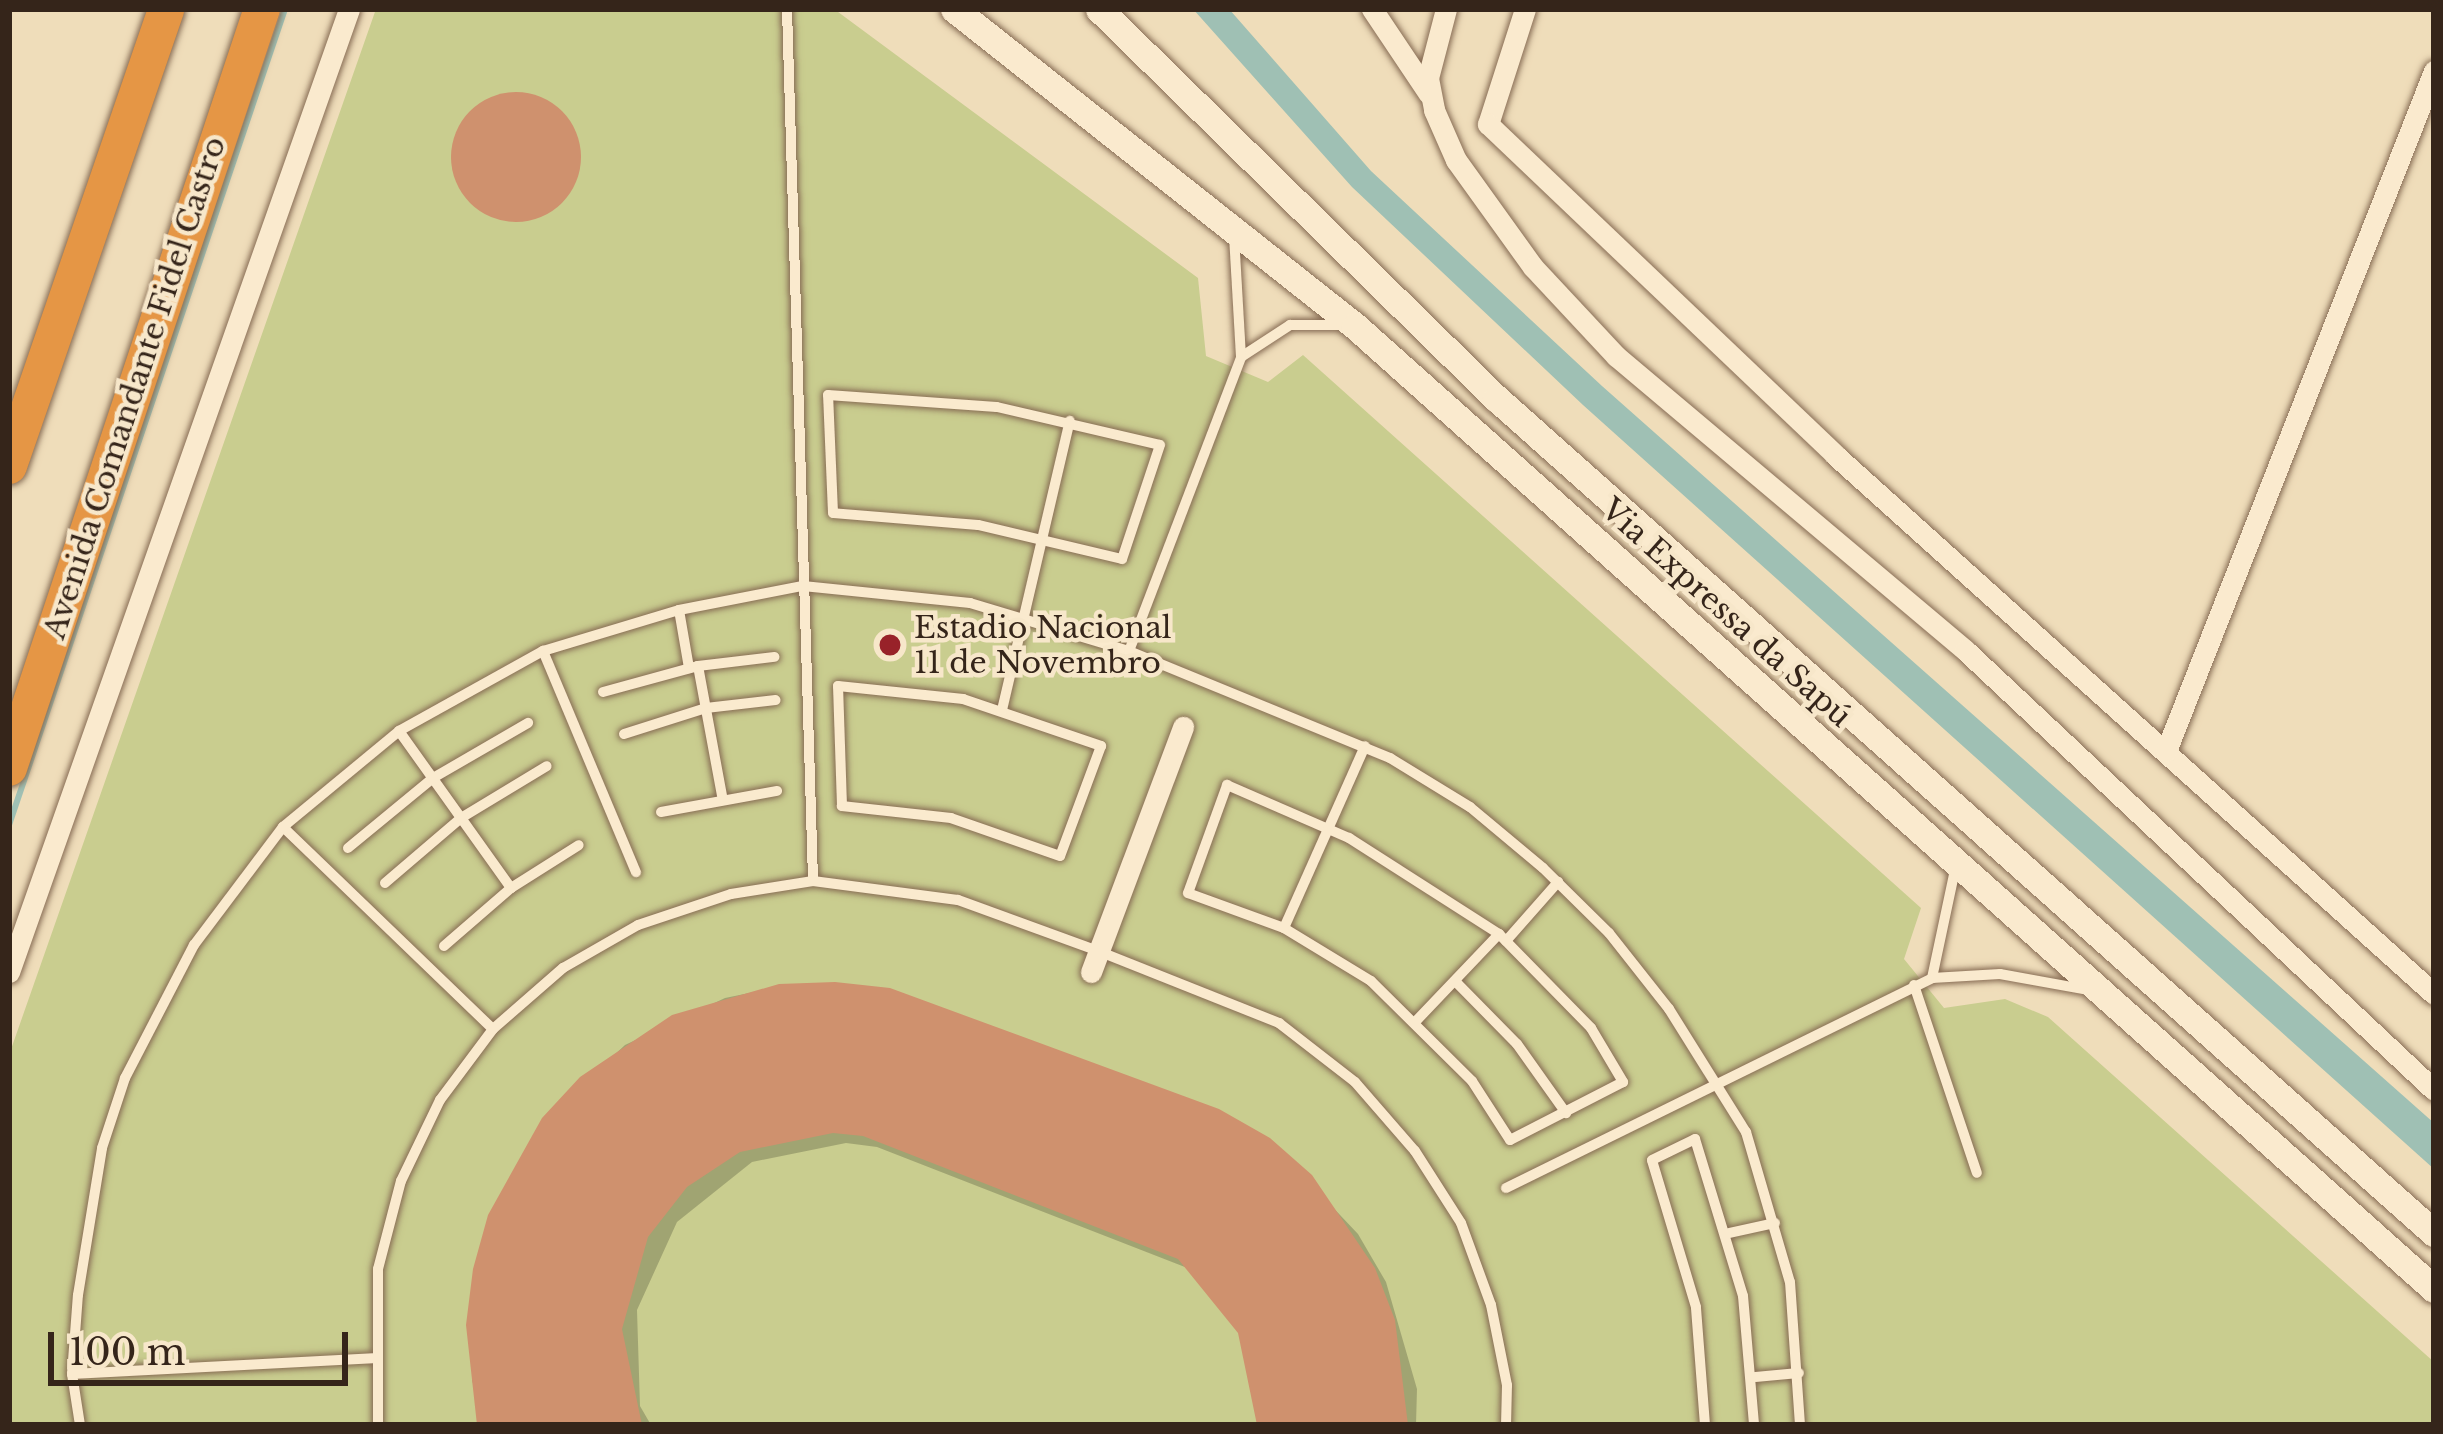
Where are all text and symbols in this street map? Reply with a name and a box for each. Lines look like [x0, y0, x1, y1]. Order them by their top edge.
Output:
street label: Avenida Comandante Fidel Castro [37, 132, 233, 644]
street label: Via Expressa da Sapú [1593, 491, 1859, 735]
place label: Estadio Nacional 11 de Novembro [914, 610, 1172, 680]
marker: Estadio Nacional 11 de Novembro [877, 632, 903, 658]
scale bar [54, 1308, 354, 1382]
text: 100 m [69, 1330, 185, 1375]

